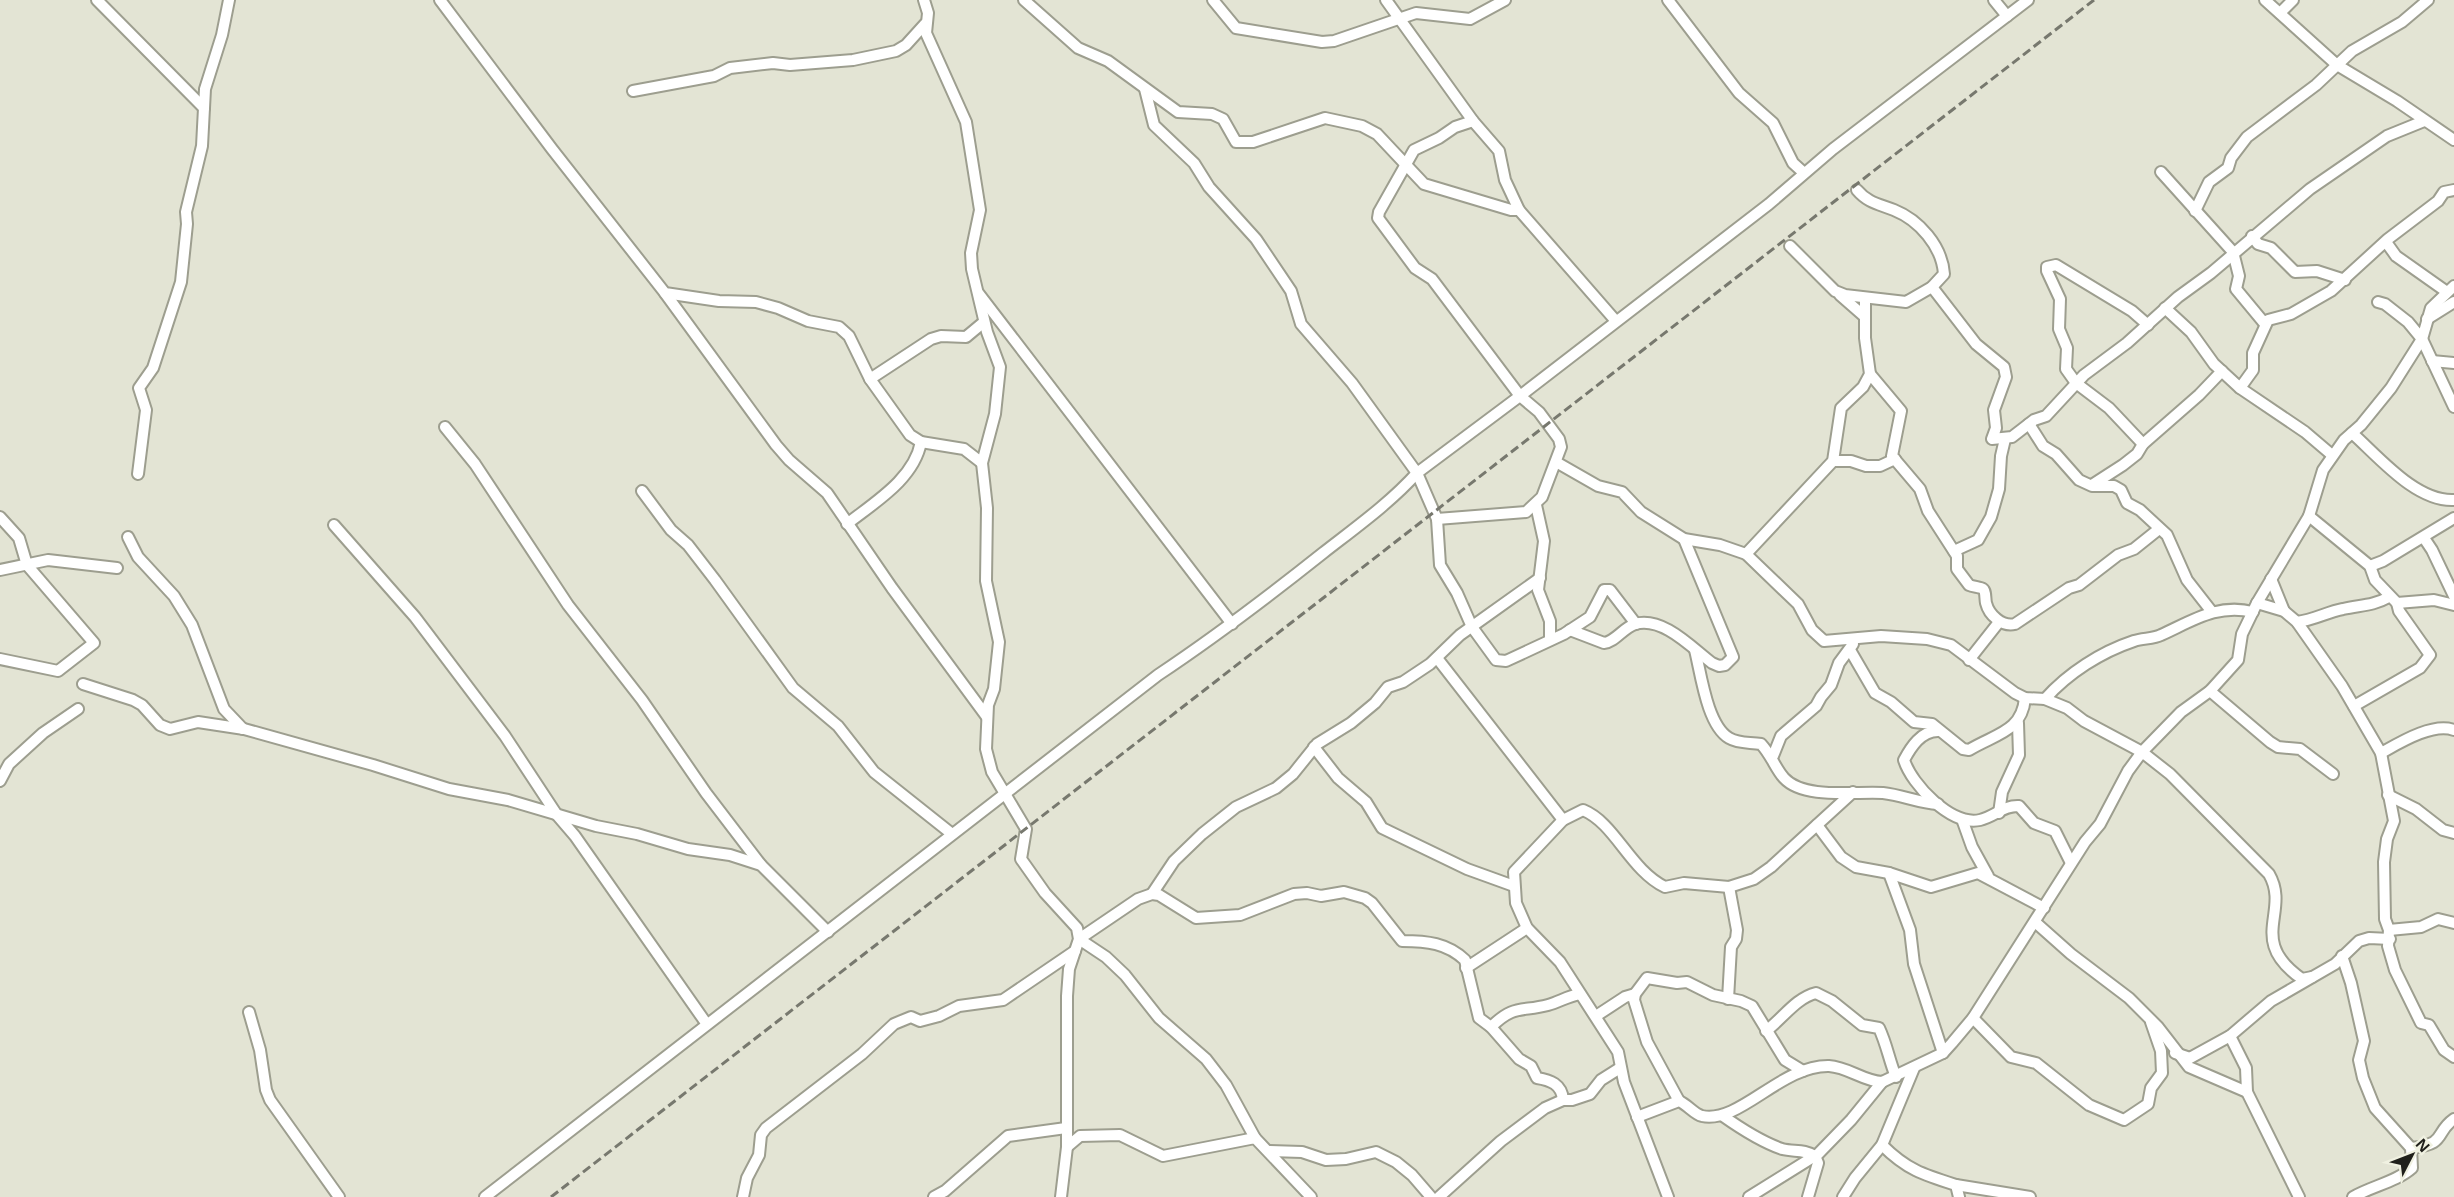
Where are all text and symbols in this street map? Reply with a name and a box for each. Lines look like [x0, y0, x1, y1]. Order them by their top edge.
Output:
north arrow [2382, 1125, 2442, 1185]
text: N [2413, 1135, 2433, 1155]

